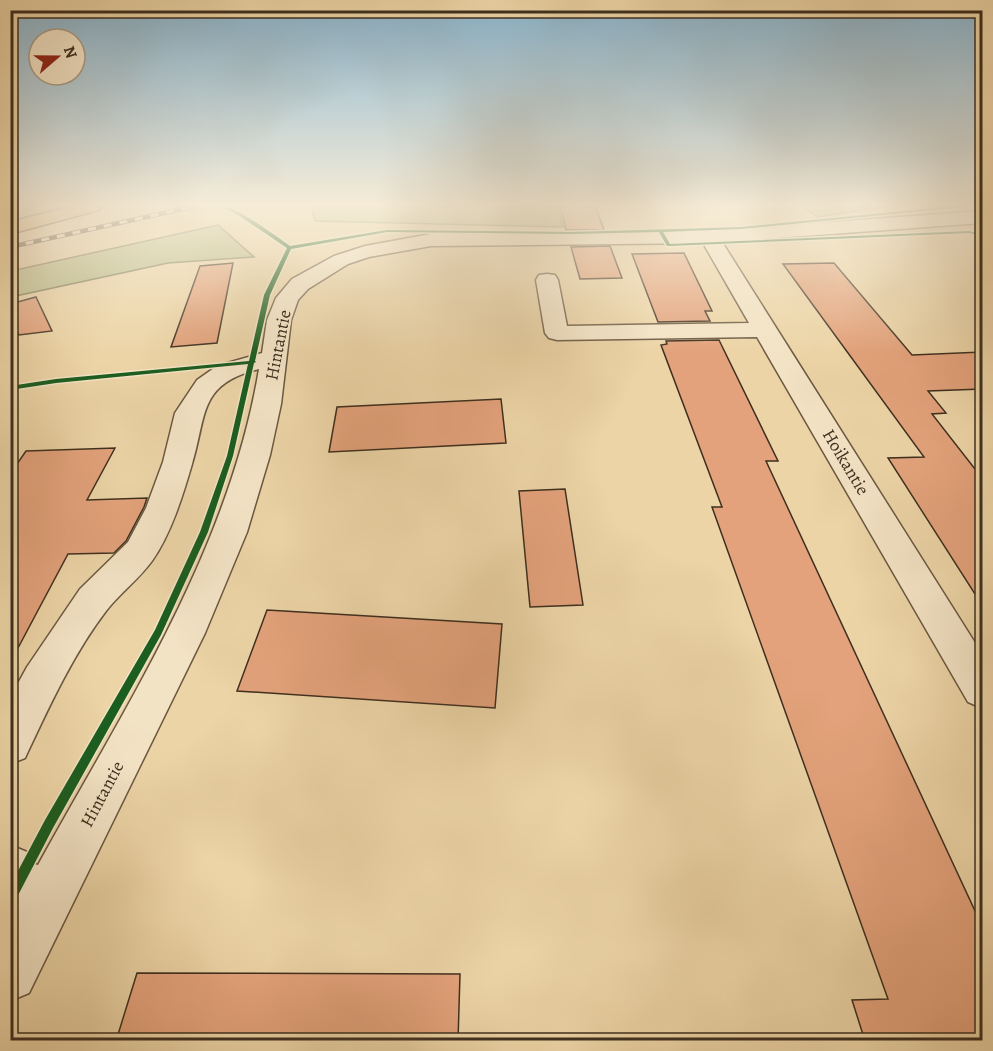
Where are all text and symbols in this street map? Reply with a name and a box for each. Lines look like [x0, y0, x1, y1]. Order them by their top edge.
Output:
north arrow [27, 27, 87, 87]
text: N [58, 43, 83, 62]
street label: Hintantie [259, 308, 297, 382]
street label: Hoikantie [817, 424, 875, 500]
street label: Hintantie [75, 757, 129, 831]

